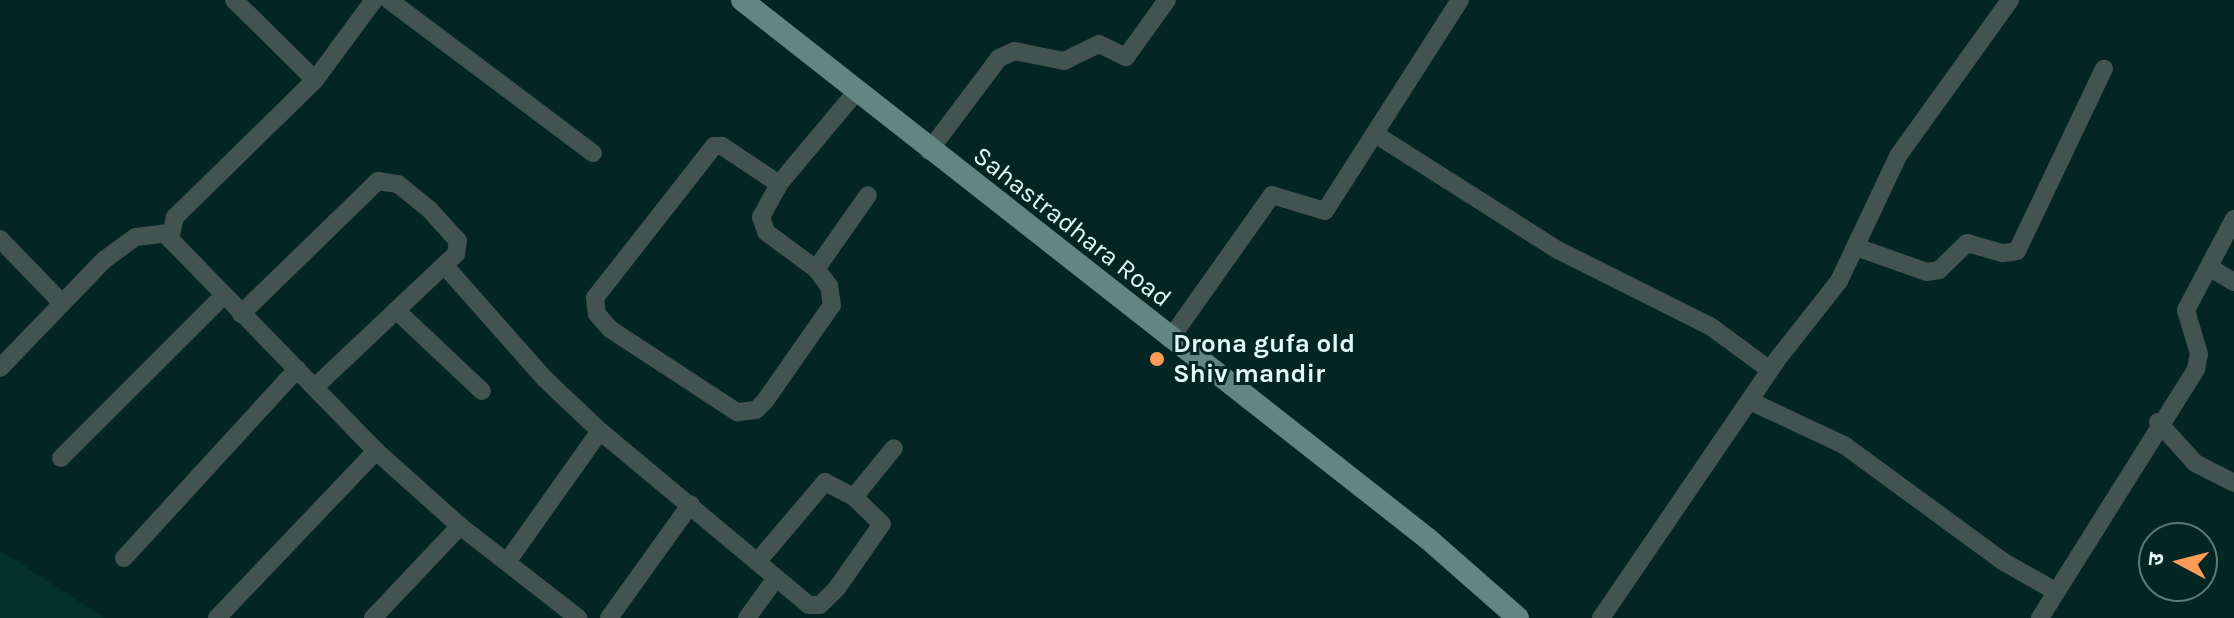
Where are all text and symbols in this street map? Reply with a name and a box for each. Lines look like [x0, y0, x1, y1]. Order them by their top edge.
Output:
street label: Sahastradhara Road [967, 140, 1177, 314]
place label: Drona gufa old Shiv mandir [1173, 328, 1355, 390]
marker: Drona gufa old Shiv mandir [1148, 350, 1166, 368]
north arrow [2138, 522, 2218, 602]
text: उ [2142, 551, 2170, 567]

